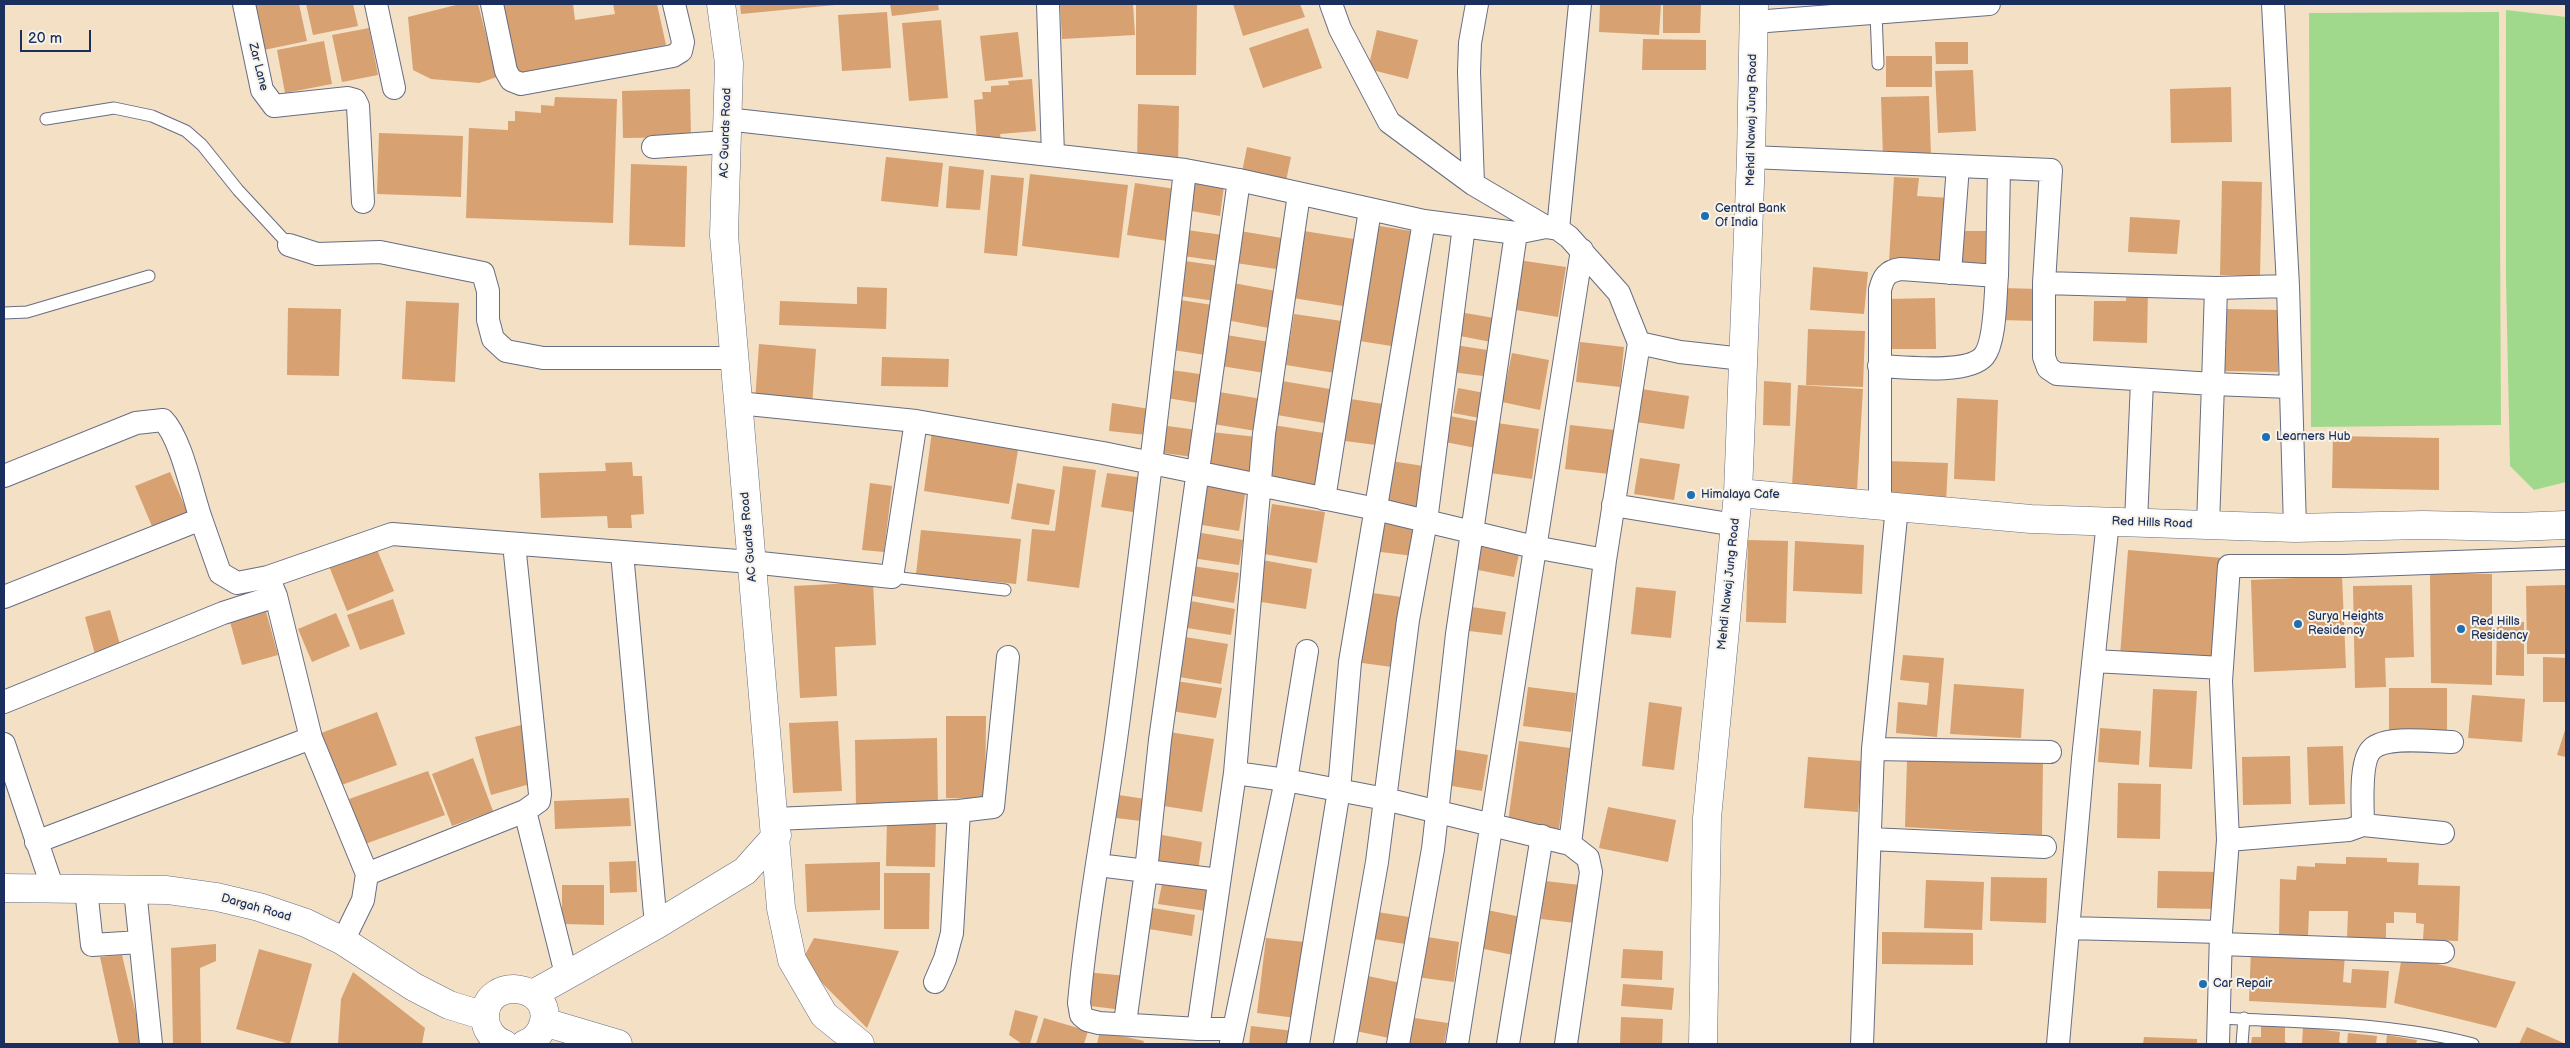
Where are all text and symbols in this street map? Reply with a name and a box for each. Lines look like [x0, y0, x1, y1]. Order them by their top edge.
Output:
scale bar [22, 20, 94, 52]
text: 20 m [28, 29, 62, 48]
street label: Zar Lane [245, 42, 271, 92]
street label: Mehdi Nawaj Jung Road [1744, 54, 1760, 186]
street label: AC Guards Road [717, 88, 735, 178]
place label: Central Bank Of India [1715, 202, 1786, 230]
marker: Central Bank Of India [1699, 210, 1711, 222]
place label: Learners Hub [2276, 430, 2350, 444]
marker: Learners Hub [2260, 431, 2272, 443]
place label: Himalaya Cafe [1701, 488, 1780, 502]
marker: Himalaya Cafe [1685, 489, 1697, 501]
street label: AC Guards Road [738, 491, 760, 583]
street label: Red Hills Road [2111, 514, 2193, 532]
street label: Mehdi Nawaj Jung Road [1715, 517, 1743, 651]
place label: Surya Heights Residency [2308, 610, 2384, 638]
place label: Red Hills Residency [2471, 615, 2528, 643]
marker: Surya Heights Residency [2292, 618, 2304, 630]
marker: Red Hills Residency [2455, 623, 2467, 635]
street label: Dargah Road [219, 891, 293, 925]
place label: Car Repair [2213, 977, 2272, 991]
marker: Car Repair [2197, 978, 2209, 990]

